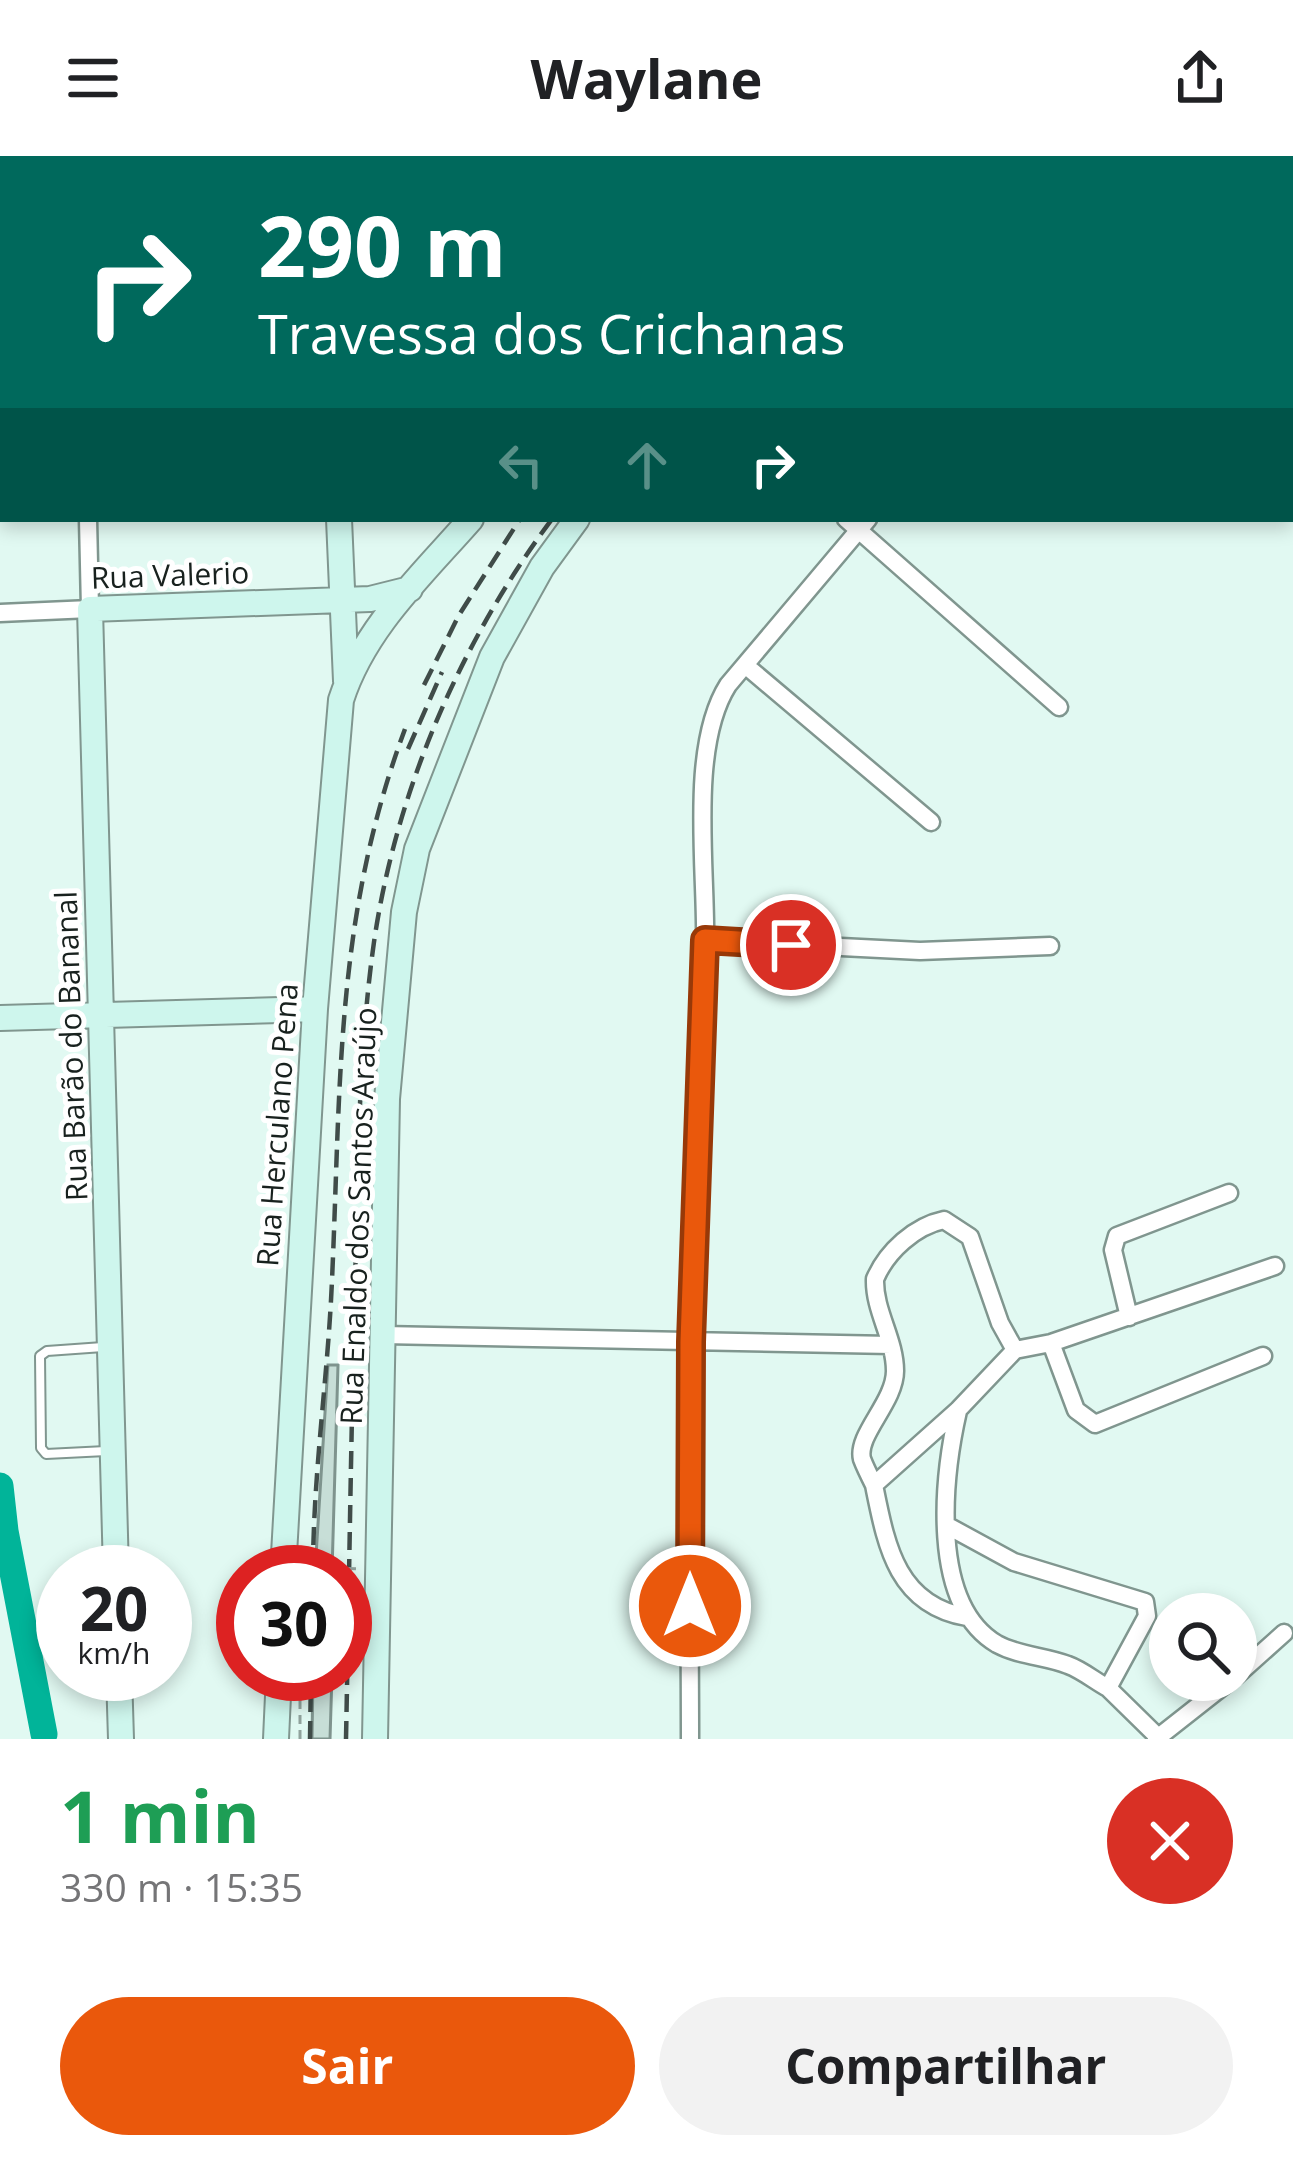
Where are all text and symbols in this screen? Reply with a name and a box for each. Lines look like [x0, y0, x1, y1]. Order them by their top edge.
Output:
text: Waylane [530, 41, 763, 115]
icon: menu [60, 45, 126, 111]
icon: share [1167, 45, 1233, 111]
text: 290 m [258, 187, 506, 302]
icon: right [60, 204, 216, 360]
text: Travessa dos Crichanas [258, 296, 845, 370]
icon: left [488, 432, 554, 498]
icon: ahead [614, 432, 680, 498]
icon: right [740, 432, 806, 498]
street label: Rua Valerio [90, 551, 250, 598]
street label: Rua Barão do Bananal [45, 890, 96, 1202]
pin [740, 894, 842, 996]
icon: arrive [758, 912, 824, 978]
street label: Rua Herculano Pena [246, 982, 307, 1268]
street label: Rua Enaldo dos Santos Araújo [330, 1007, 385, 1425]
position arrow [627, 1543, 753, 1669]
speed limit sign: 30 [216, 1545, 372, 1701]
text: 20 [80, 1567, 148, 1649]
map controls [1149, 1593, 1257, 1701]
button: search [1149, 1593, 1257, 1701]
text: km/h [78, 1632, 150, 1673]
text: 1 min [60, 1766, 260, 1864]
button: close [1107, 1778, 1233, 1904]
text: 330 m · 15:35 [60, 1860, 303, 1913]
button: Sair [60, 1997, 635, 2135]
button: Compartilhar [659, 1997, 1233, 2135]

